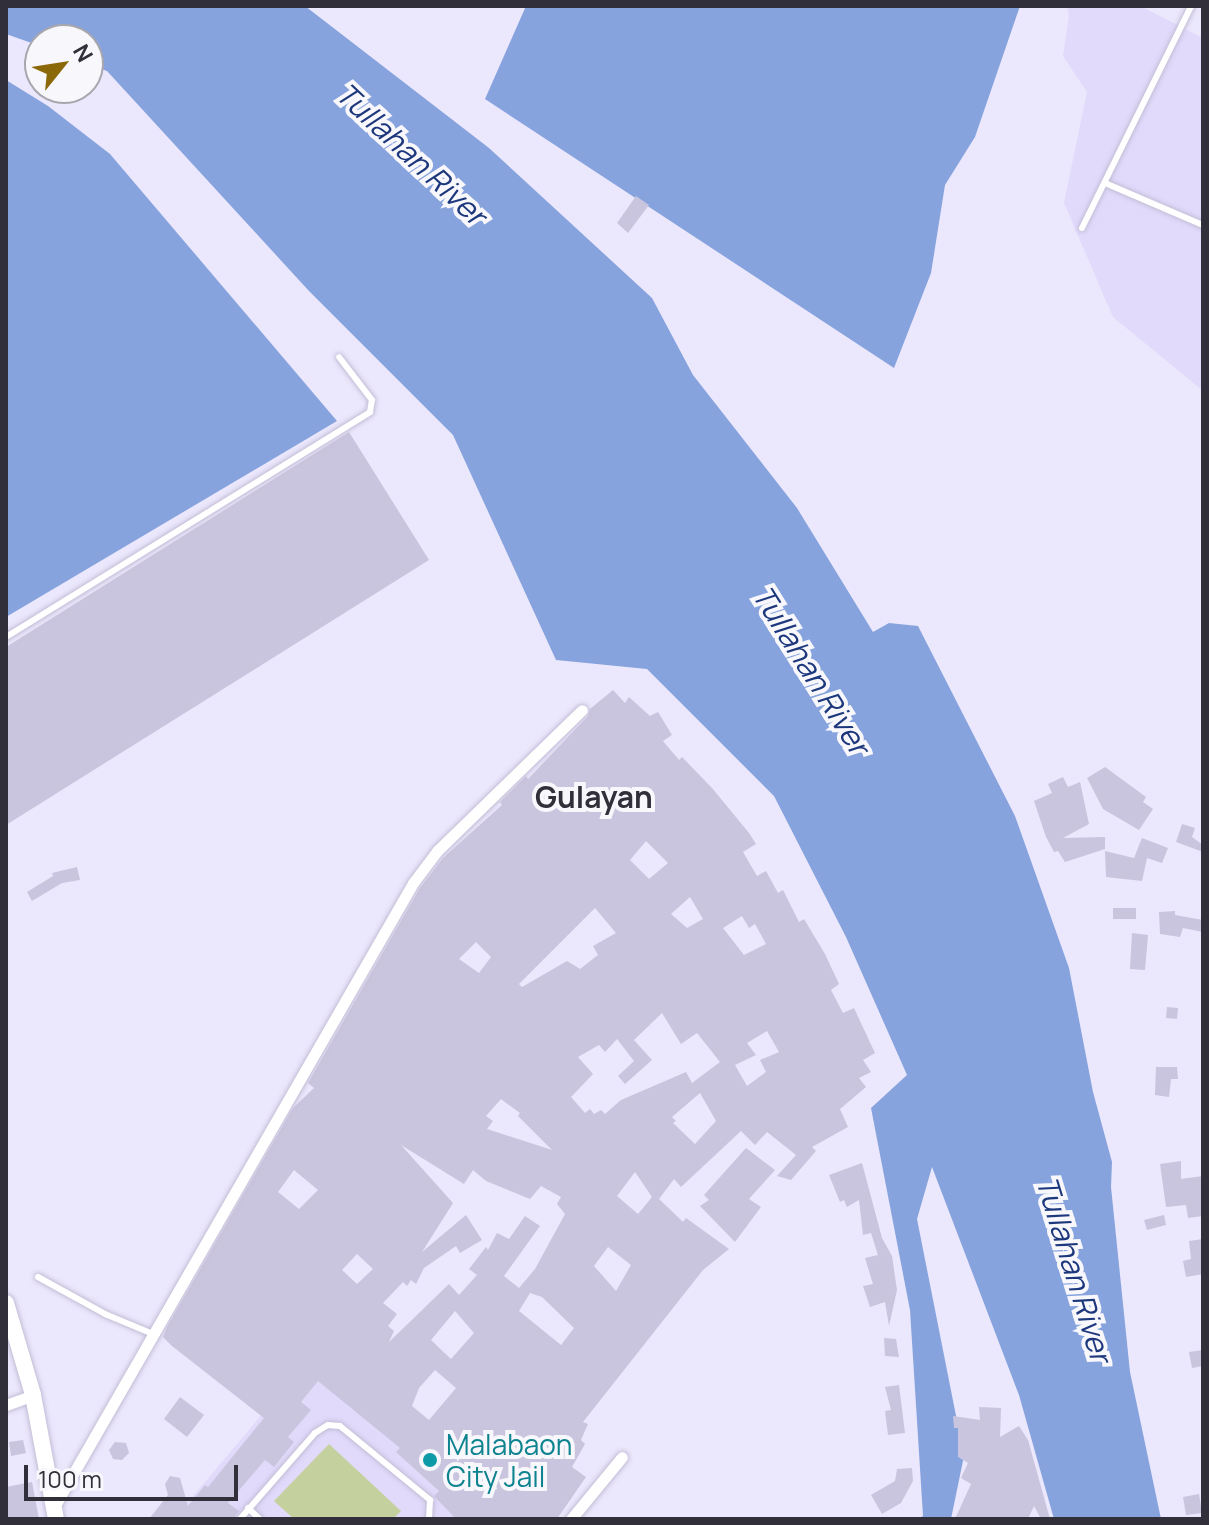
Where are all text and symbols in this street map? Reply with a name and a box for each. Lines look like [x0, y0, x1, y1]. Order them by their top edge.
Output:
north arrow [24, 24, 104, 104]
text: N [66, 39, 100, 67]
water label: Tullahan River [328, 75, 494, 233]
water label: Tullahan River [745, 579, 877, 761]
district label: Gulayan [535, 779, 653, 815]
water label: Tullahan River [1029, 1172, 1119, 1366]
place label: Malabaon City Jail [446, 1427, 573, 1493]
scale bar [28, 1449, 242, 1499]
marker: Malabaon City Jail [421, 1451, 439, 1469]
text: 100 m [38, 1462, 102, 1495]

